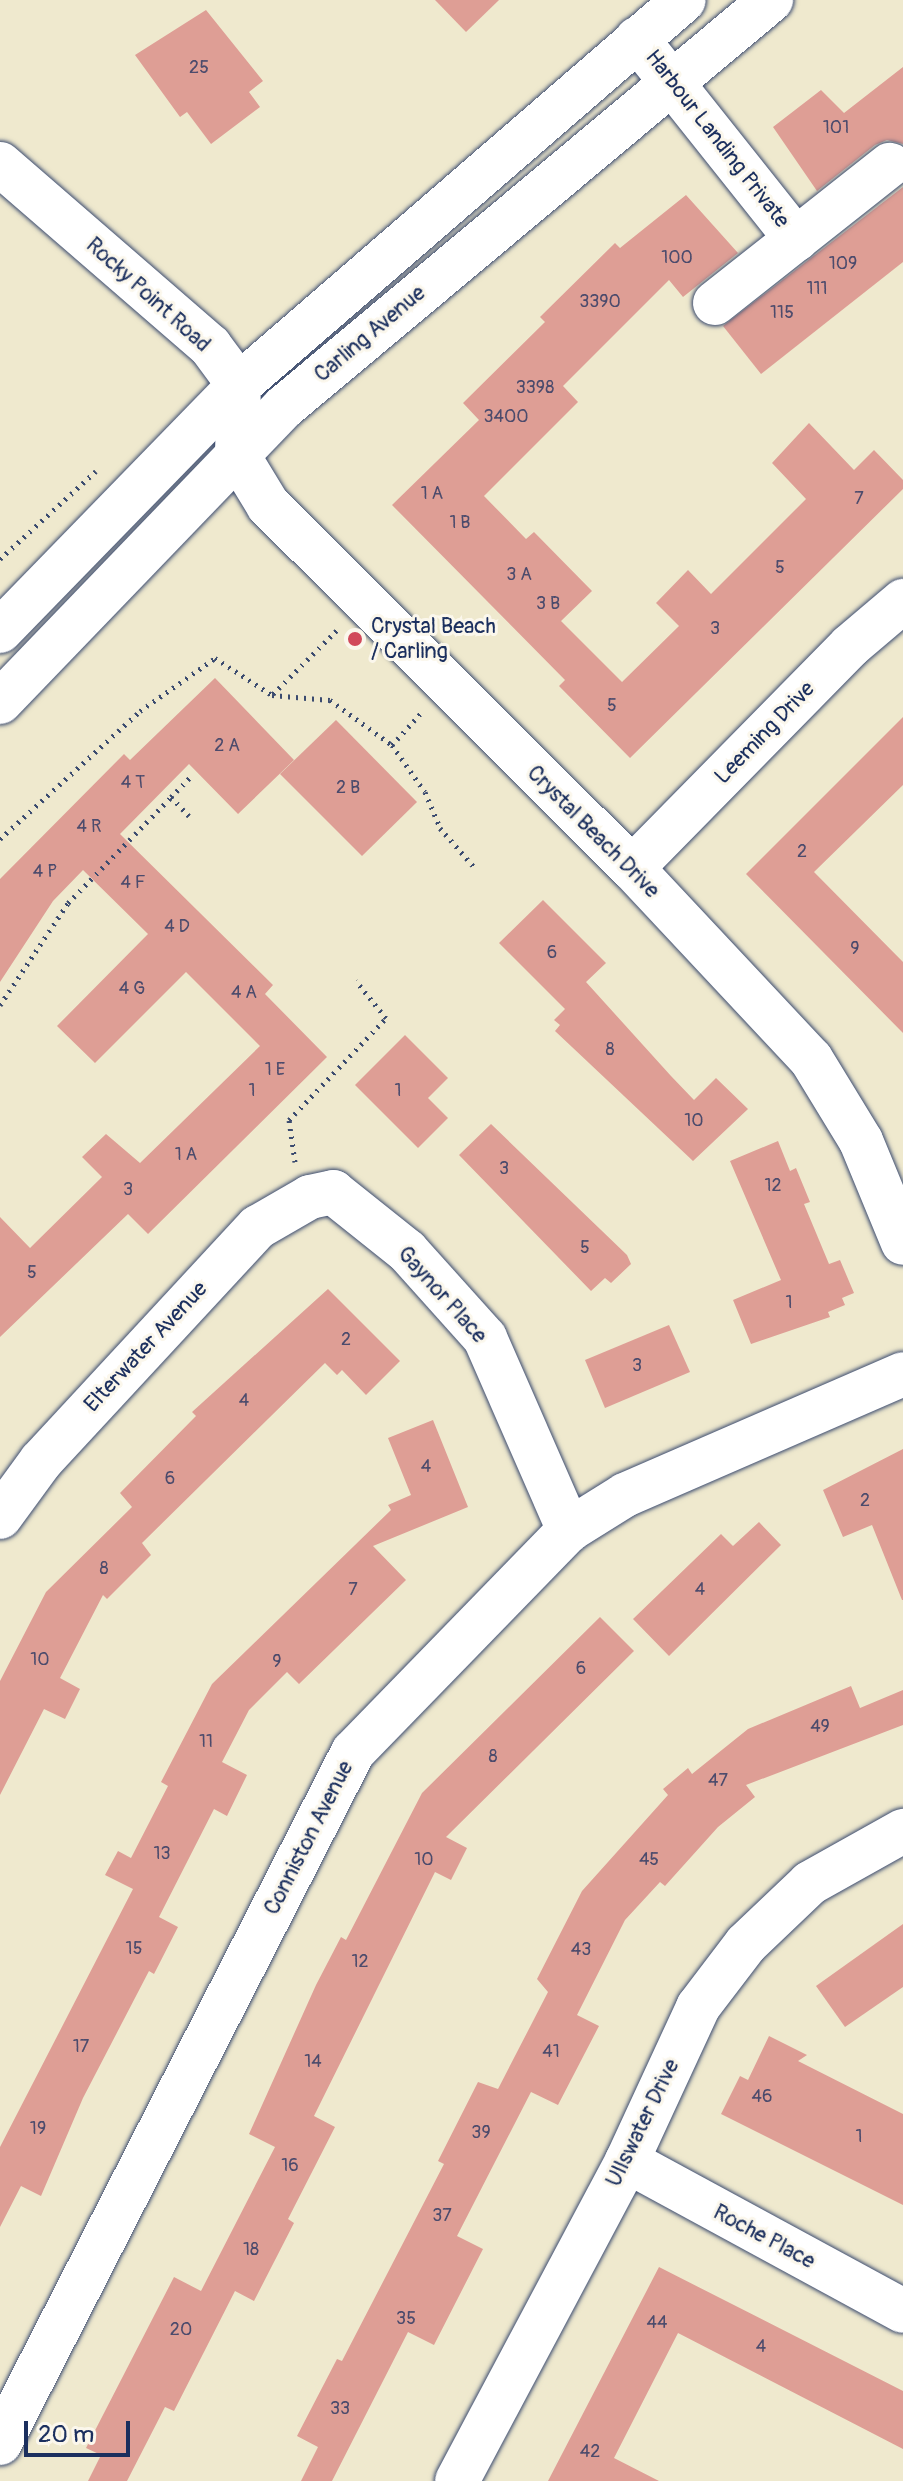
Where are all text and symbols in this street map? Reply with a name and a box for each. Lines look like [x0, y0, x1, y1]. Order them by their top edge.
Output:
street label: Harbour Landing Private [639, 45, 795, 233]
house number: 25 [189, 57, 209, 79]
house number: 101 [823, 117, 849, 139]
street label: Rocky Point Road [80, 232, 216, 358]
house number: 100 [661, 247, 693, 269]
house number: 109 [829, 253, 857, 275]
house number: 111 [806, 278, 828, 300]
street label: Carling Avenue [309, 280, 431, 388]
house number: 3390 [579, 291, 621, 313]
house number: 115 [770, 302, 794, 324]
house number: 3398 [516, 377, 554, 399]
house number: 3400 [483, 406, 529, 428]
house number: 1 A [421, 483, 443, 505]
house number: 7 [854, 488, 864, 510]
house number: 1 B [449, 512, 471, 534]
house number: 5 [775, 557, 785, 579]
house number: 3 A [506, 564, 532, 586]
house number: 3 B [536, 593, 560, 615]
place label: Crystal Beach / Carling [371, 613, 496, 664]
house number: 3 [710, 618, 720, 640]
marker: Crystal Beach / Carling [346, 630, 364, 648]
street label: Leeming Drive [710, 676, 820, 790]
house number: 5 [607, 695, 617, 717]
house number: 2 A [214, 735, 240, 757]
street label: Crystal Beach Drive [521, 760, 665, 904]
house number: 4 T [121, 772, 145, 794]
house number: 2 B [336, 777, 360, 799]
house number: 4 R [77, 816, 101, 838]
house number: 2 [797, 841, 807, 863]
house number: 4 P [33, 861, 57, 883]
house number: 4 F [120, 872, 146, 894]
house number: 4 D [164, 916, 190, 938]
house number: 9 [850, 938, 860, 960]
house number: 6 [547, 942, 557, 964]
house number: 4 G [119, 978, 145, 1000]
house number: 4 A [231, 982, 257, 1004]
house number: 8 [605, 1039, 615, 1061]
house number: 1 E [265, 1059, 285, 1081]
house number: 1 [248, 1080, 256, 1102]
house number: 1 [394, 1080, 402, 1102]
house number: 10 [684, 1110, 704, 1132]
house number: 1 A [175, 1144, 197, 1166]
house number: 3 [499, 1158, 509, 1180]
house number: 12 [764, 1175, 782, 1197]
house number: 3 [123, 1179, 133, 1201]
house number: 5 [580, 1237, 590, 1259]
street label: Gaynor Place [392, 1241, 492, 1349]
house number: 5 [27, 1262, 37, 1284]
street label: Elterwater Avenue [79, 1276, 213, 1418]
house number: 1 [785, 1292, 793, 1314]
house number: 2 [341, 1329, 351, 1351]
house number: 3 [632, 1355, 642, 1377]
house number: 4 [239, 1390, 249, 1412]
house number: 4 [421, 1456, 431, 1478]
house number: 6 [165, 1468, 175, 1490]
house number: 2 [860, 1490, 870, 1512]
house number: 8 [99, 1558, 109, 1580]
house number: 7 [348, 1579, 358, 1601]
house number: 4 [695, 1579, 705, 1601]
house number: 10 [30, 1649, 50, 1671]
house number: 9 [272, 1651, 282, 1673]
house number: 6 [576, 1658, 586, 1680]
house number: 49 [810, 1716, 830, 1738]
house number: 11 [199, 1731, 213, 1753]
house number: 8 [488, 1746, 498, 1768]
street label: Conniston Avenue [259, 1757, 359, 1919]
house number: 47 [708, 1770, 728, 1792]
house number: 13 [153, 1843, 171, 1865]
house number: 10 [414, 1849, 434, 1871]
house number: 45 [639, 1849, 659, 1871]
house number: 15 [126, 1938, 142, 1960]
house number: 43 [571, 1939, 591, 1961]
house number: 12 [351, 1951, 369, 1973]
house number: 17 [73, 2036, 89, 2058]
house number: 41 [542, 2041, 560, 2063]
house number: 14 [304, 2051, 322, 2073]
street label: Ullswater Drive [601, 2055, 685, 2191]
house number: 46 [752, 2086, 772, 2108]
house number: 19 [30, 2118, 46, 2140]
house number: 39 [471, 2122, 491, 2144]
house number: 1 [855, 2126, 863, 2148]
house number: 16 [281, 2155, 299, 2177]
street label: Roche Place [709, 2199, 819, 2275]
house number: 37 [432, 2205, 452, 2227]
house number: 18 [243, 2239, 259, 2261]
house number: 35 [396, 2308, 416, 2330]
house number: 44 [647, 2312, 667, 2334]
house number: 20 [170, 2319, 192, 2341]
house number: 4 [756, 2336, 766, 2358]
house number: 33 [330, 2398, 350, 2420]
scale bar [28, 2405, 134, 2455]
text: 20 m [38, 2420, 94, 2449]
house number: 42 [580, 2441, 600, 2463]

